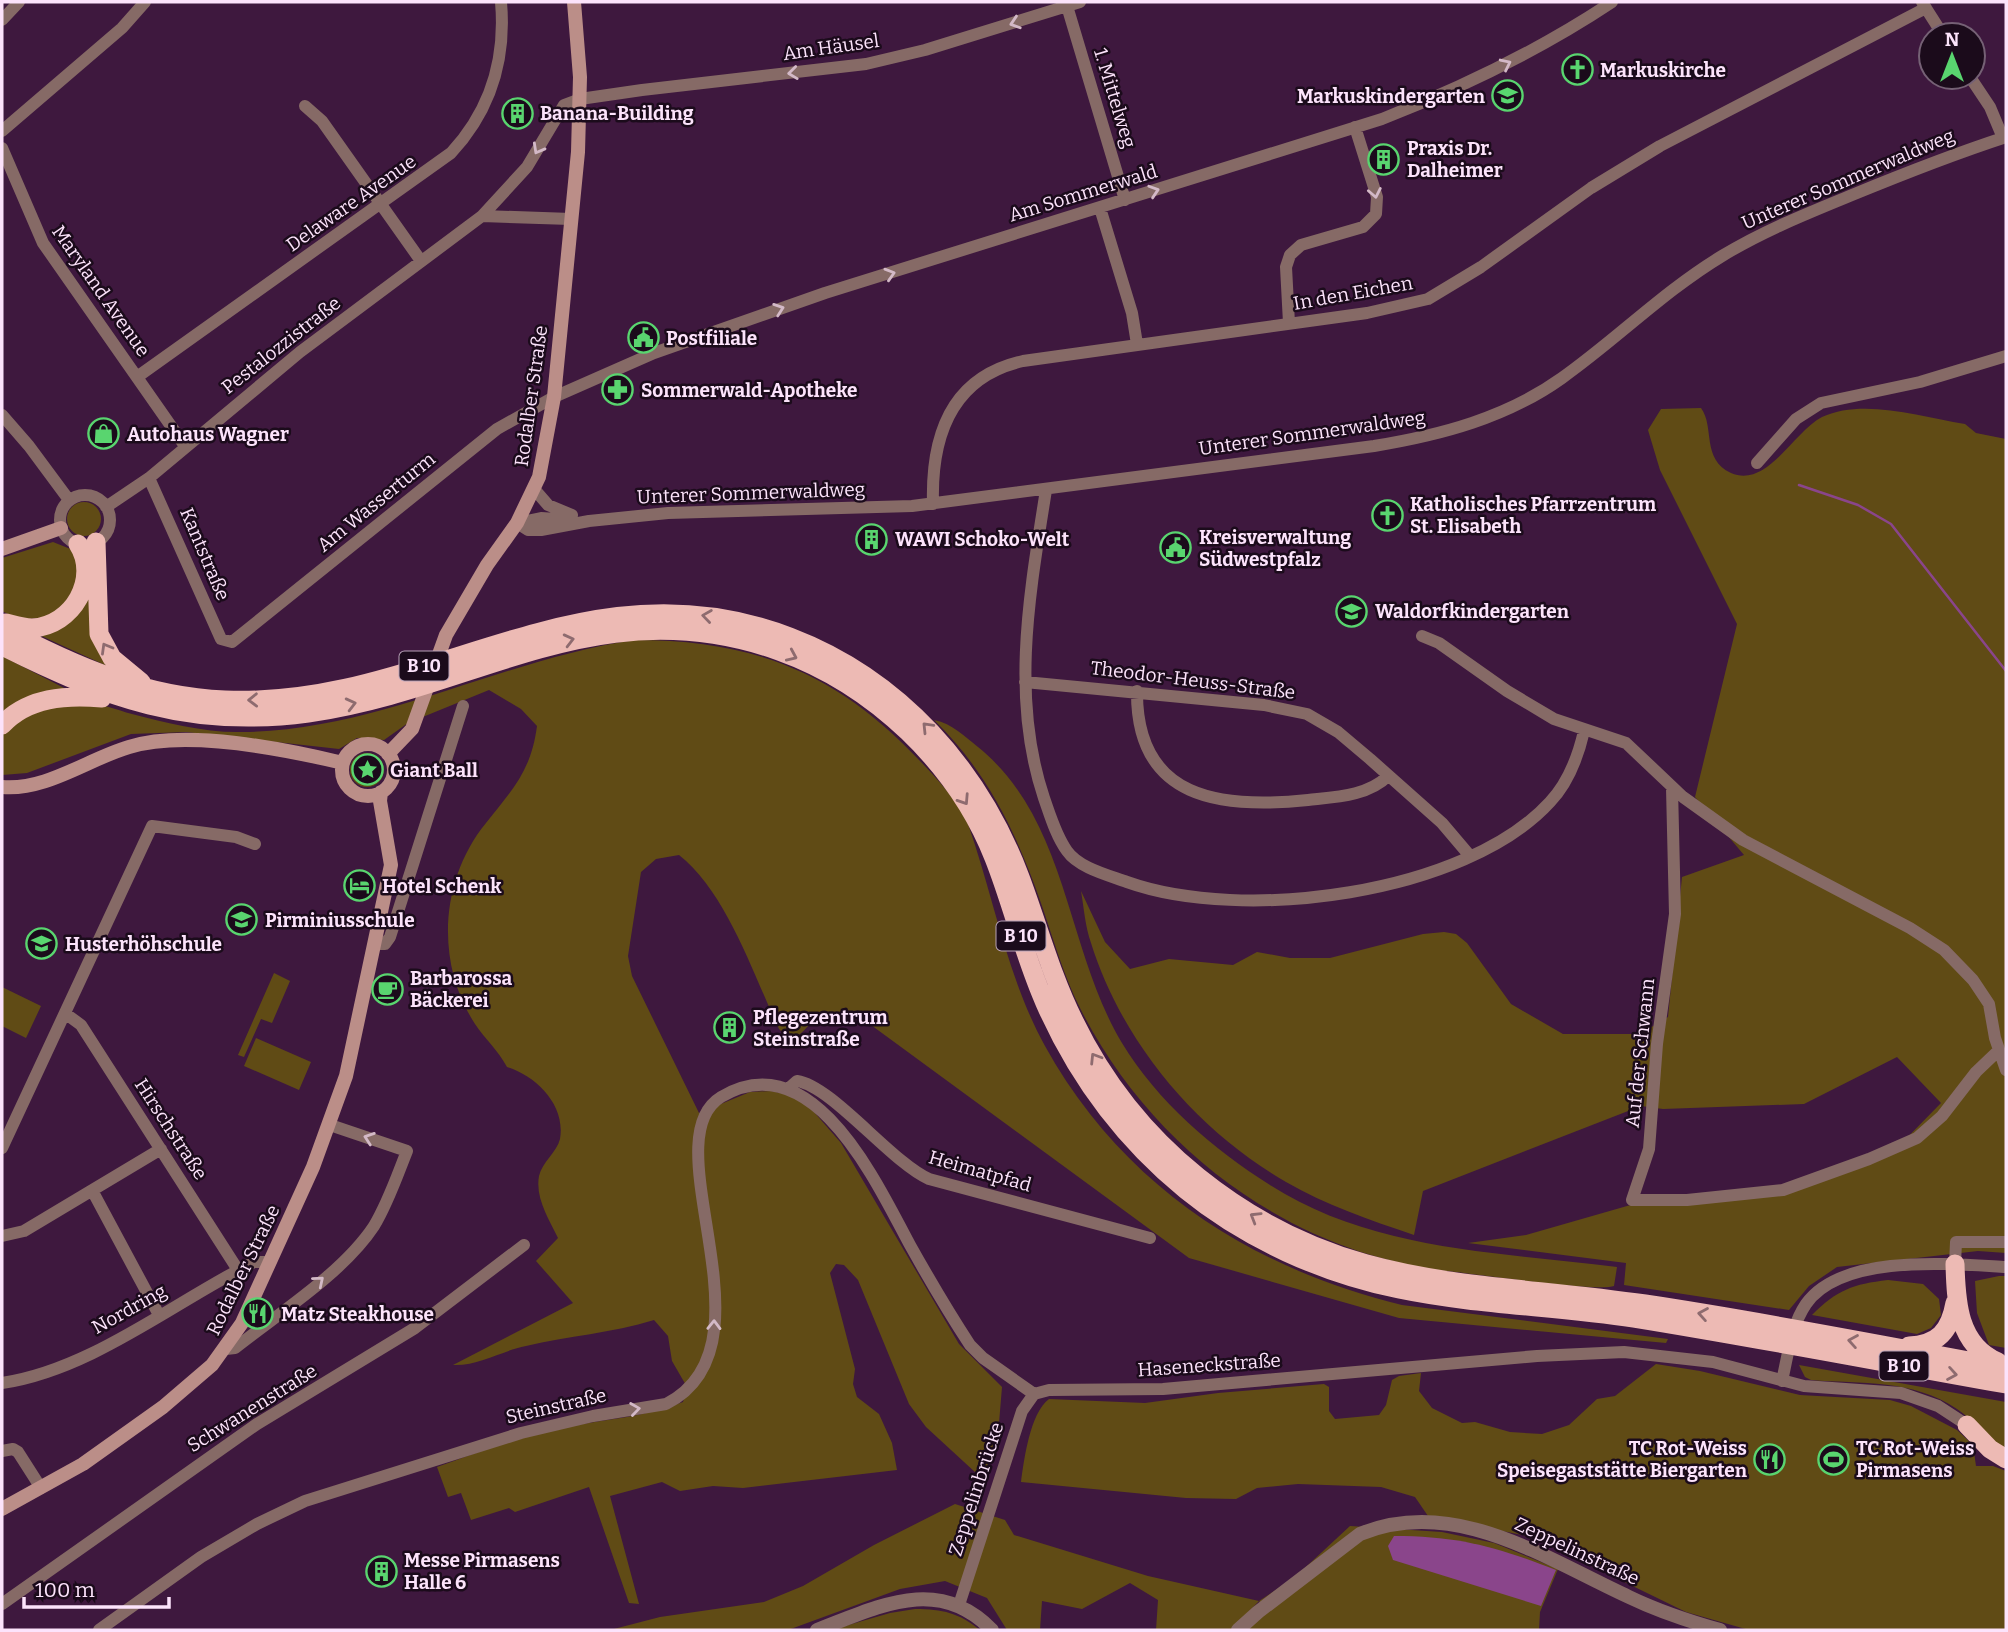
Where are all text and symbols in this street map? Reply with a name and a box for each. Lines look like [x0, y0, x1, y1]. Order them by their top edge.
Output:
one-way arrow [1009, 14, 1021, 29]
north arrow [1917, 21, 1987, 91]
text: N [1945, 28, 1960, 51]
street label: Am Häusel [781, 29, 881, 65]
street label: 1. Mittelweg [1089, 45, 1141, 151]
church icon: Markuskirche [1560, 53, 1594, 87]
one-way arrow [1499, 59, 1511, 73]
place label: Markuskirche [1600, 59, 1726, 82]
one-way arrow [788, 65, 799, 80]
school or university icon: Markuskindergarten [1491, 79, 1525, 113]
place label: Markuskindergarten [1297, 85, 1486, 108]
building icon: Banana-Building [500, 96, 534, 130]
place label: Banana-Building [540, 102, 694, 125]
street label: Unterer Sommerwaldweg [1738, 124, 1958, 234]
place label: Praxis Dr. Dalheimer [1407, 137, 1503, 182]
one-way arrow [533, 141, 546, 154]
building icon: Praxis Dr. Dalheimer [1367, 142, 1401, 176]
street label: Delaware Avenue [282, 150, 420, 256]
street label: Am Sommerwald [1006, 159, 1160, 227]
one-way arrow [1148, 185, 1160, 200]
one-way arrow [1367, 187, 1382, 199]
street label: Maryland Avenue [47, 221, 155, 361]
one-way arrow [884, 267, 896, 282]
street label: In den Eichen [1291, 271, 1415, 315]
street label: Pestalozzistraße [217, 291, 345, 399]
one-way arrow [772, 303, 785, 317]
public building icon: Postfiliale [626, 321, 660, 355]
street label: Rodalber Straße [510, 324, 552, 468]
place label: Postfiliale [666, 327, 757, 350]
pharmacy icon: Sommerwald-Apotheke [601, 373, 635, 407]
place label: Sommerwald-Apotheke [641, 379, 857, 402]
street label: Unterer Sommerwaldweg [1197, 406, 1427, 460]
shop icon: Autohaus Wagner [87, 417, 121, 451]
place label: Autohaus Wagner [127, 423, 289, 446]
street label: Am Wasserturm [312, 447, 440, 557]
street label: Unterer Sommerwaldweg [636, 478, 866, 508]
place label: Katholisches Pfarrzentrum St. Elisabeth [1410, 493, 1656, 538]
church icon: Katholisches Pfarrzentrum St. Elisabeth [1370, 498, 1404, 532]
street label: Kantstraße [175, 504, 235, 604]
building icon: WAWI Schoko-Welt [855, 522, 889, 556]
place label: Kreisverwaltung Südwestpfalz [1199, 526, 1351, 571]
place label: WAWI Schoko-Welt [895, 528, 1070, 551]
public building icon: Kreisverwaltung Südwestpfalz [1159, 531, 1193, 565]
school or university icon: Waldorfkindergarten [1335, 594, 1369, 628]
place label: Waldorfkindergarten [1375, 600, 1570, 623]
one-way arrow [701, 608, 712, 623]
one-way arrow [563, 634, 575, 648]
one-way arrow [101, 642, 114, 655]
one-way arrow [785, 648, 797, 662]
road number: B 10 [400, 652, 448, 680]
street label: Theodor-Heuss-Straße [1089, 656, 1297, 704]
one-way arrow [247, 692, 258, 708]
one-way arrow [345, 698, 357, 712]
one-way arrow [923, 723, 936, 736]
place icon: Giant Ball [350, 753, 384, 787]
place label: Giant Ball [390, 759, 478, 782]
one-way arrow [955, 792, 968, 805]
hotel icon: Hotel Schenk [342, 869, 376, 903]
place label: Hotel Schenk [382, 875, 502, 898]
school or university icon: Pirminiusschule [225, 903, 259, 937]
place label: Pirminiusschule [265, 909, 415, 932]
road number: B 10 [996, 922, 1046, 951]
school or university icon: Husterhöhschule [25, 927, 59, 961]
place label: Husterhöhschule [65, 933, 222, 956]
place label: Barbarossa Bäckerei [410, 967, 513, 1012]
cafe icon: Barbarossa Bäckerei [370, 972, 404, 1006]
street label: Auf der Schwann [1621, 977, 1659, 1129]
place label: Pflegezentrum Steinstraße [753, 1006, 888, 1051]
building icon: Pflegezentrum Steinstraße [713, 1011, 747, 1045]
one-way arrow [1090, 1053, 1103, 1066]
street label: Hirschstraße [130, 1074, 212, 1184]
one-way arrow [363, 1132, 375, 1146]
street label: Heimatpfad [926, 1145, 1034, 1197]
street label: Rodalber Straße [201, 1201, 285, 1339]
one-way arrow [1249, 1212, 1262, 1225]
one-way arrow [311, 1277, 324, 1289]
street label: Nordring [88, 1279, 170, 1339]
restaurant icon: Matz Steakhouse [241, 1297, 275, 1331]
place label: Matz Steakhouse [281, 1303, 434, 1326]
one-way arrow [1697, 1308, 1709, 1323]
one-way arrow [706, 1319, 722, 1329]
one-way arrow [1847, 1334, 1859, 1349]
street label: Haseneckstraße [1137, 1349, 1281, 1381]
road number: B 10 [1880, 1352, 1928, 1380]
street label: Schwanenstraße [183, 1359, 321, 1457]
one-way arrow [1945, 1366, 1957, 1381]
street label: Steinstraße [503, 1383, 609, 1429]
one-way arrow [630, 1402, 641, 1417]
street label: Zeppelinbrücke [944, 1419, 1008, 1559]
place label: TC Rot-Weiss Speisegaststätte Biergarten [1497, 1437, 1748, 1482]
place label: TC Rot-Weiss Pirmasens [1856, 1437, 1974, 1482]
restaurant icon: TC Rot-Weiss Speisegaststätte Biergarten [1753, 1442, 1787, 1476]
sports icon: TC Rot-Weiss Pirmasens [1816, 1442, 1850, 1476]
street label: Zeppelinstraße [1511, 1512, 1643, 1590]
place label: Messe Pirmasens Halle 6 [404, 1549, 560, 1594]
building icon: Messe Pirmasens Halle 6 [364, 1554, 398, 1588]
scale bar [24, 1566, 170, 1610]
text: 100 m [35, 1577, 95, 1603]

